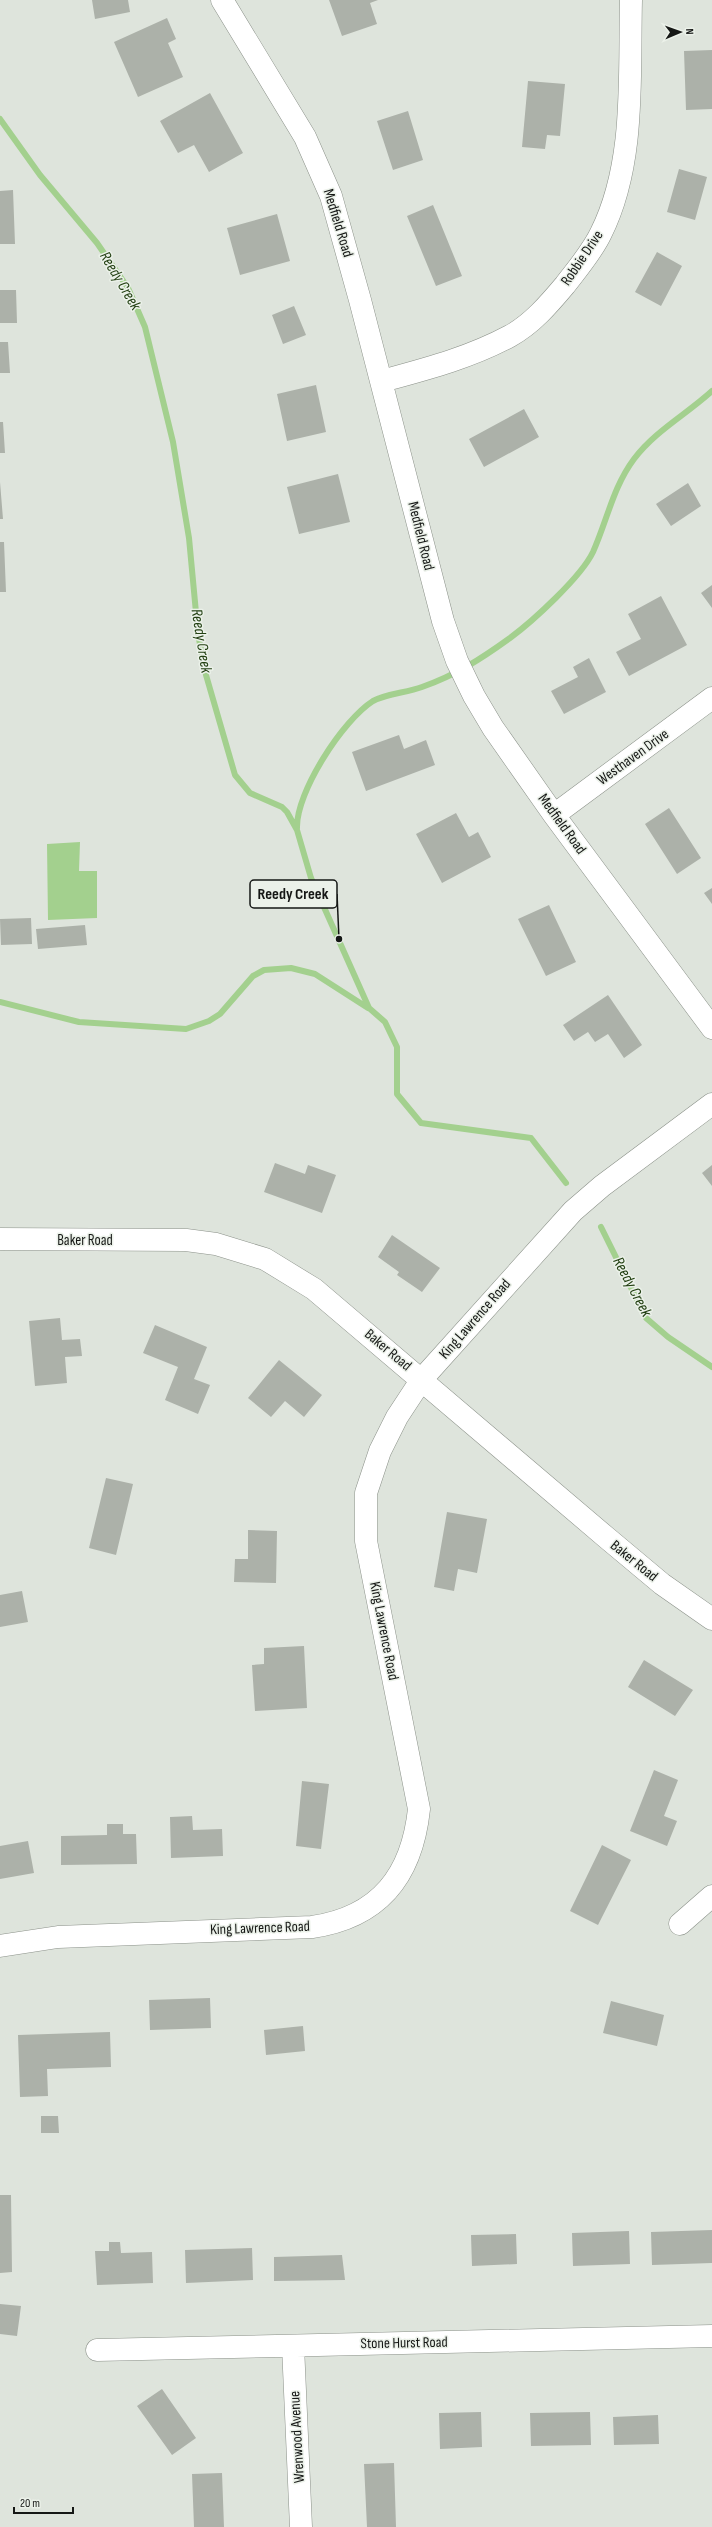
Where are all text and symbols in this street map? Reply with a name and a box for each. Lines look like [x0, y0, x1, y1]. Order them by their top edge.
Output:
north arrow [660, 12, 700, 52]
text: N [683, 29, 696, 35]
street label: Medfield Road [319, 187, 357, 259]
street label: Robbie Drive [557, 227, 607, 289]
water label: Reedy Creek [95, 248, 145, 315]
street label: Medfield Road [403, 500, 439, 572]
water label: Reedy Creek [187, 607, 216, 676]
street label: Westhaven Drive [593, 725, 673, 789]
street label: Medfield Road [534, 790, 590, 858]
callout: Reedy Creek [250, 880, 337, 908]
text: Reedy Creek [258, 885, 329, 904]
street label: Baker Road [57, 1231, 113, 1250]
water label: Reedy Creek [608, 1254, 656, 1321]
street label: King Lawrence Road [435, 1275, 515, 1363]
street label: Baker Road [361, 1325, 415, 1375]
street label: Baker Road [606, 1536, 662, 1586]
street label: King Lawrence Road [365, 1580, 403, 1682]
street label: King Lawrence Road [210, 1917, 310, 1939]
street label: Stone Hurst Road [360, 2333, 448, 2353]
street label: Wrenwood Avenue [285, 2390, 309, 2484]
scale bar [14, 2489, 73, 2515]
text: 20 m [20, 2496, 40, 2511]

